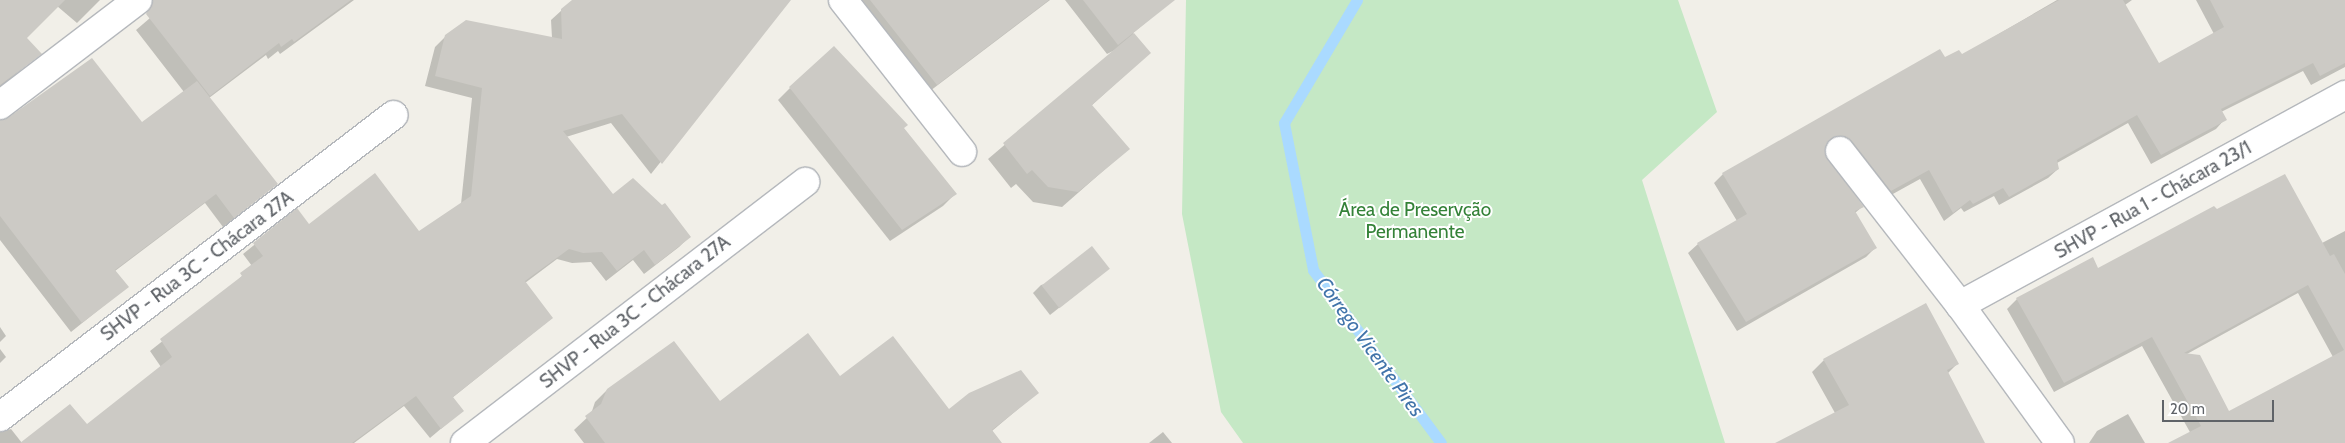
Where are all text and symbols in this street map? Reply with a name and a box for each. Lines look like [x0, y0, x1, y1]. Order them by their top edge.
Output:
street label: SHVP - Rua 1 - Chácara 23/1 [2051, 136, 2255, 264]
street label: SHVP - Rua 3C - Chácara 27A [96, 186, 298, 346]
park label: Área de Preservção Permanente [1339, 199, 1491, 243]
street label: SHVP - Rua 3C - Chácara 27A [535, 231, 735, 393]
water label: Córrego Vicente Pires [1311, 272, 1429, 422]
scale bar [2165, 390, 2278, 422]
text: 20 m [2170, 400, 2205, 418]

